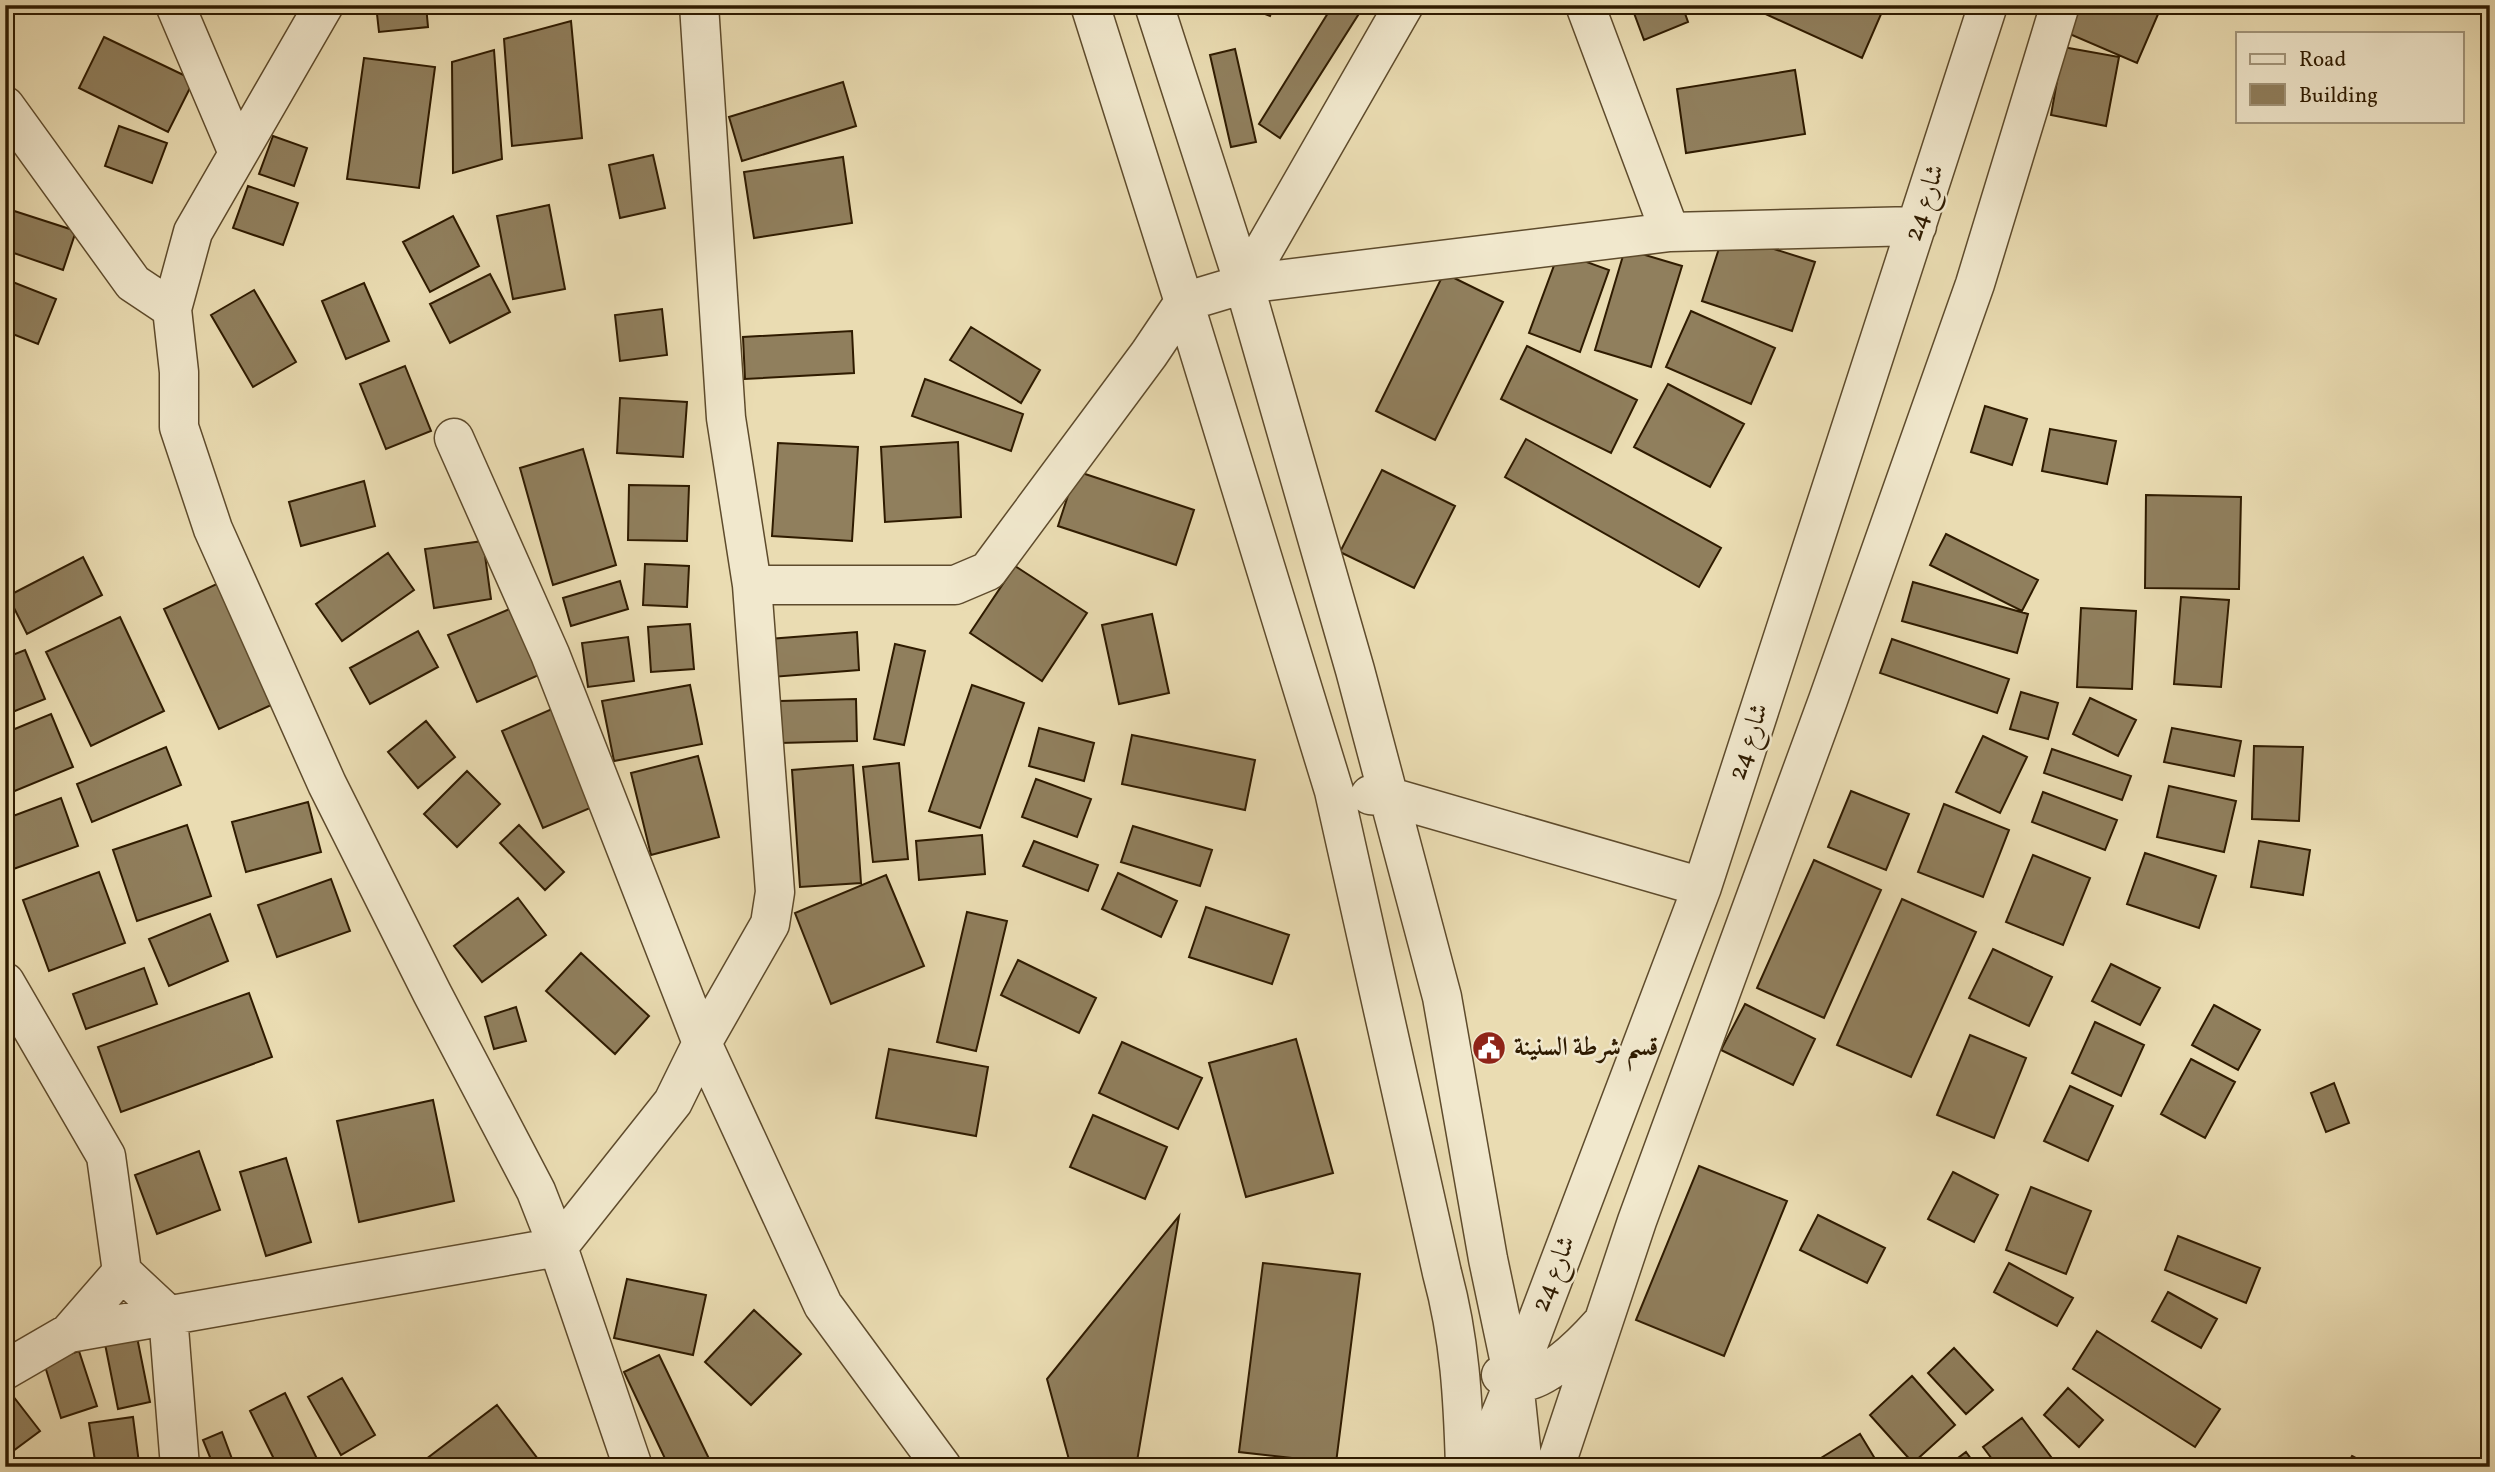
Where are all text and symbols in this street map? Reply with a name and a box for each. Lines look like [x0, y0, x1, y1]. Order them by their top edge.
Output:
legend [2236, 32, 2464, 122]
text: Road [2299, 46, 2346, 75]
text: Building [2299, 82, 2378, 111]
street label: شارع 24 [1896, 160, 1956, 247]
street label: شارع 24 [1720, 699, 1780, 786]
public building icon: قسم شرطة السنينة [1470, 1029, 1508, 1067]
place label: قسم شرطة السنينة [1514, 1030, 1658, 1072]
street label: شارع 24 [1523, 1231, 1587, 1318]

